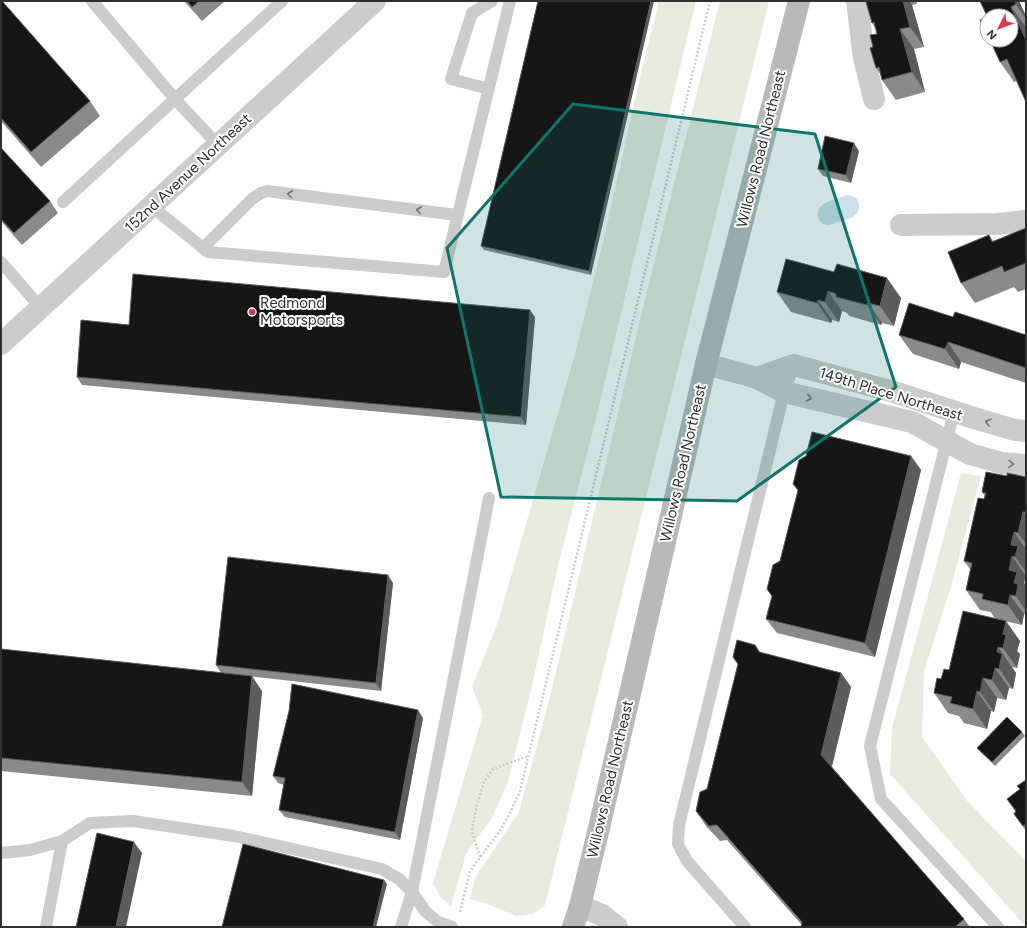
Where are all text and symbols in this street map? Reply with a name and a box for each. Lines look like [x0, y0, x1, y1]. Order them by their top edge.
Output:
north arrow [979, 8, 1019, 48]
text: N [984, 27, 1000, 42]
street label: Willows Road Northeast [733, 68, 789, 230]
street label: 152nd Avenue Northeast [121, 109, 255, 236]
one-way arrow [287, 190, 293, 199]
one-way arrow [416, 206, 422, 215]
place label: Redmond Motorsports [260, 294, 343, 329]
marker: Redmond Motorsports [247, 307, 257, 317]
street label: 149th Place Northeast [817, 364, 965, 425]
street label: Willows Road Northeast [656, 382, 710, 544]
one-way arrow [806, 393, 812, 401]
one-way arrow [985, 418, 992, 427]
one-way arrow [1008, 459, 1014, 468]
street label: Willows Road Northeast [583, 698, 637, 860]

